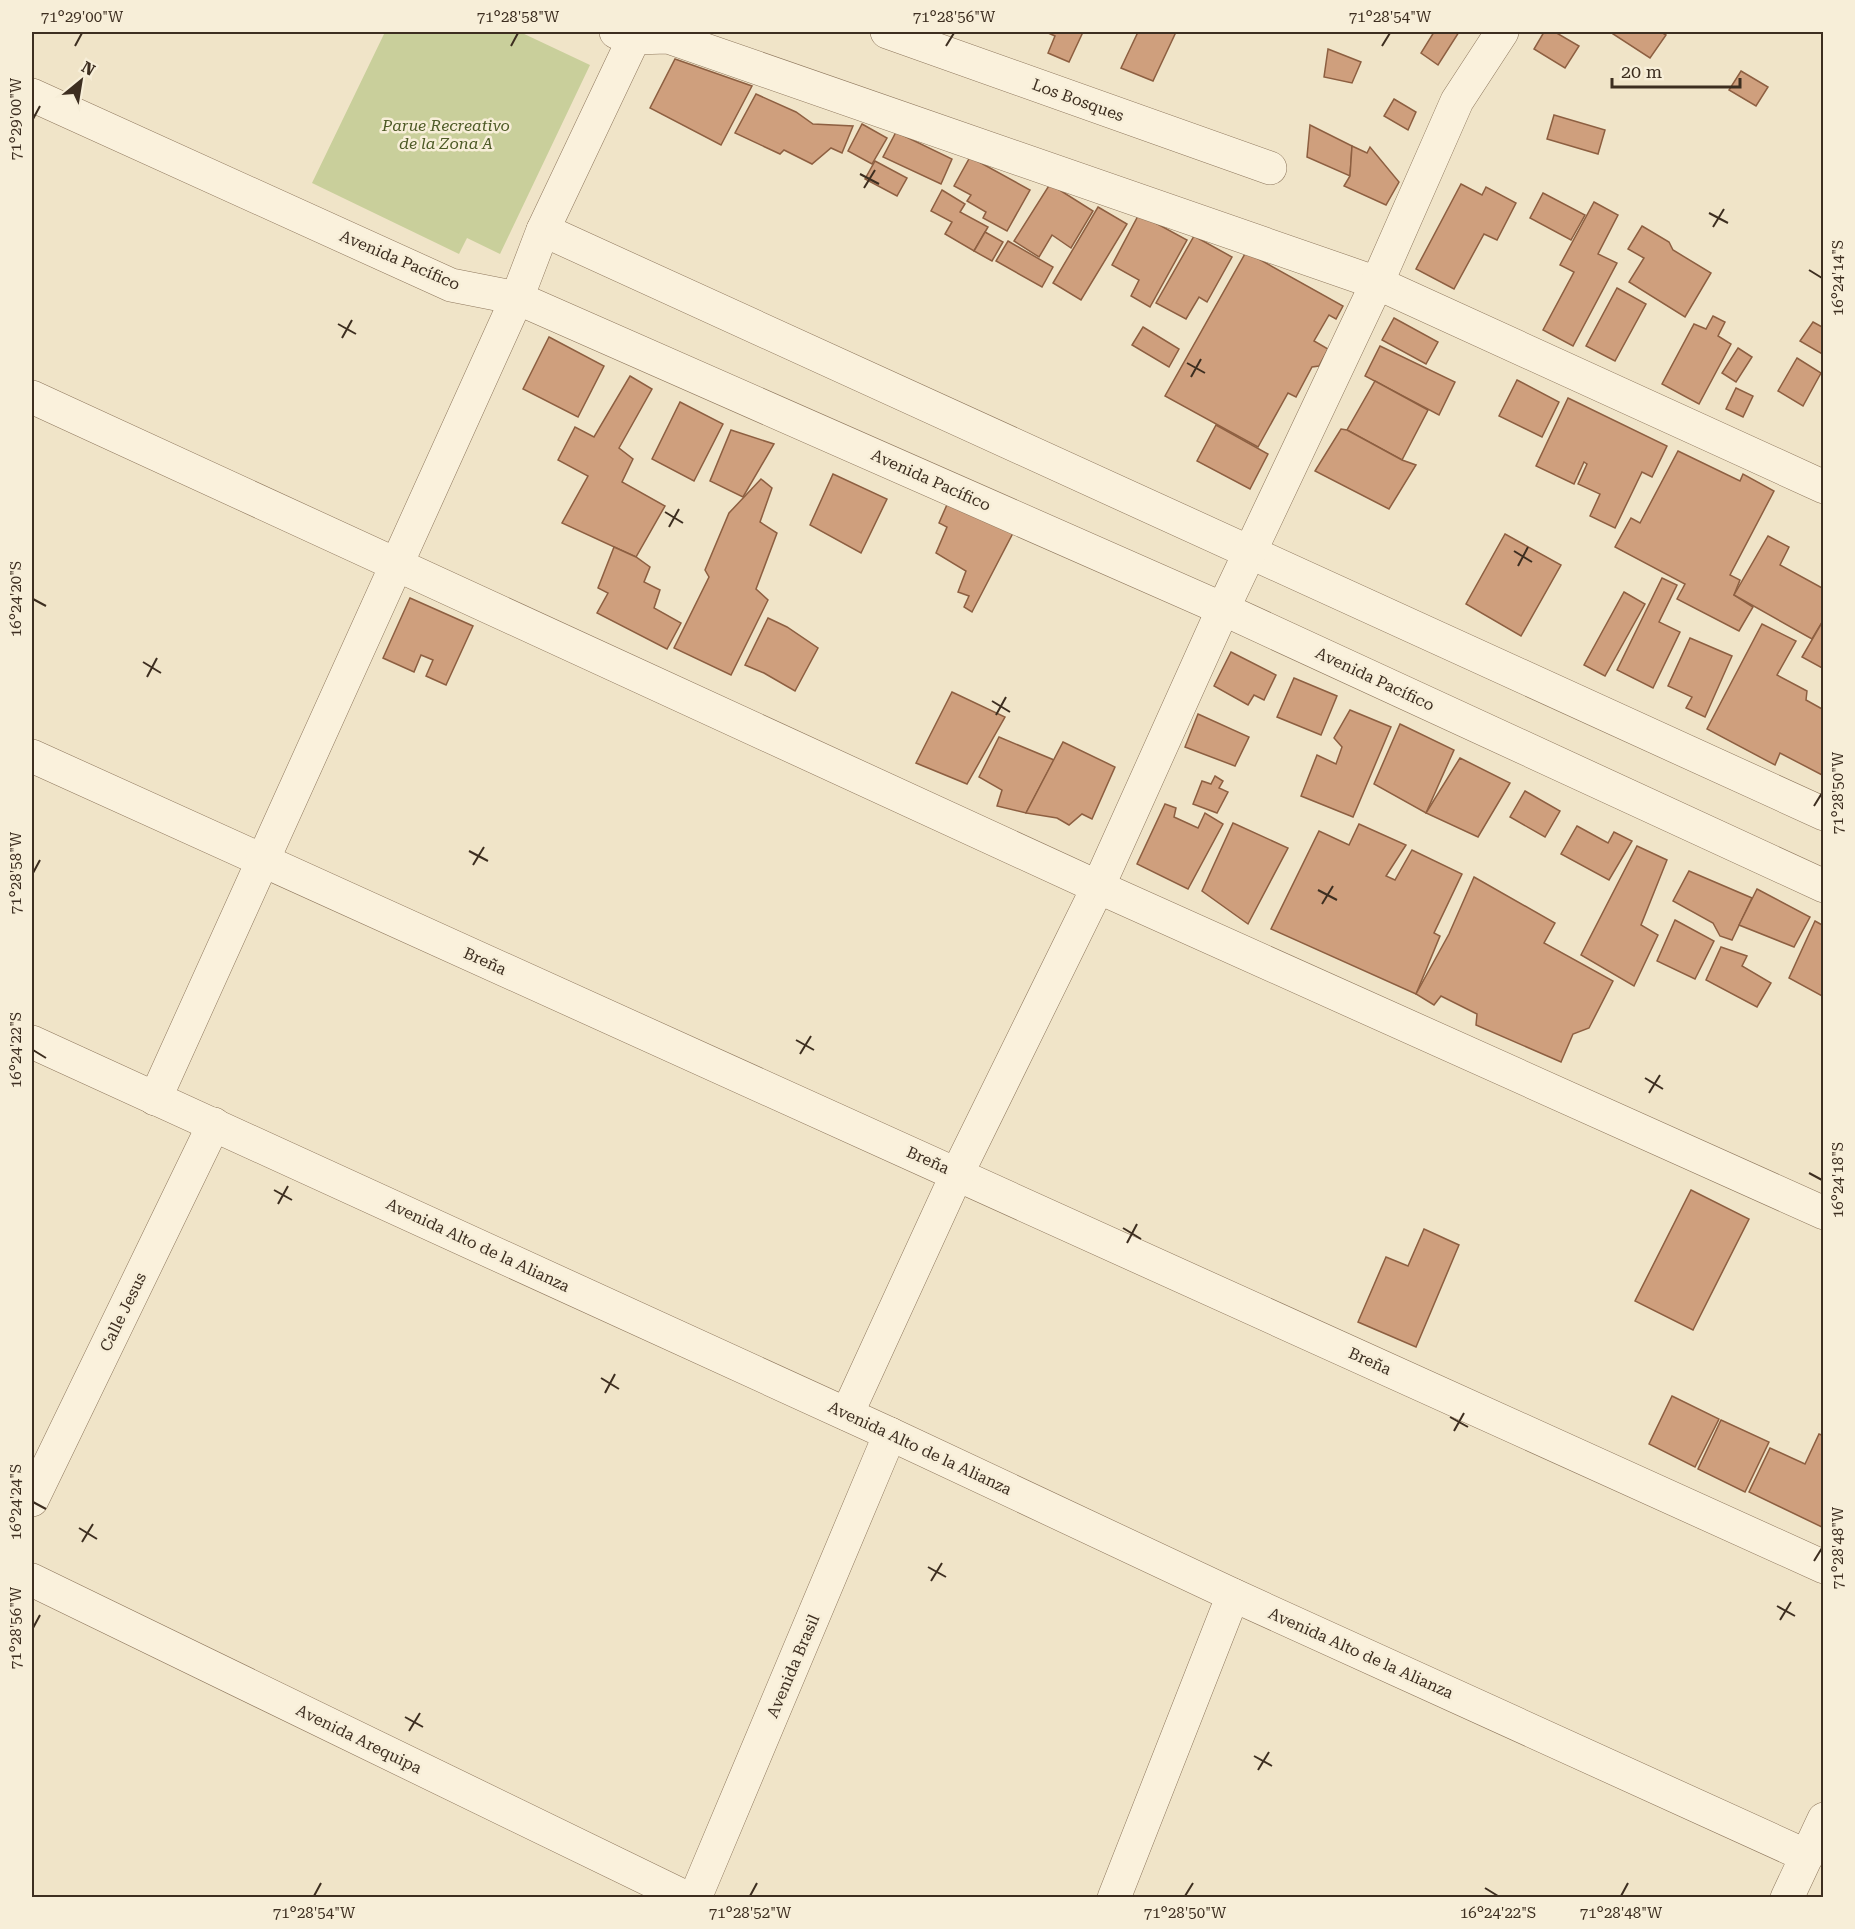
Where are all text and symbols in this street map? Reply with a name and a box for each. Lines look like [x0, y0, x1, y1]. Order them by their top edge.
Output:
text: 71°29'00"W [41, 8, 124, 26]
text: 71°28'58"W [477, 8, 560, 26]
text: 71°28'56"W [913, 8, 996, 26]
text: 71°28'54"W [1349, 8, 1432, 26]
north arrow [51, 51, 111, 111]
scale bar [1612, 51, 1740, 89]
text: N [78, 57, 98, 80]
text: 20 m [1621, 61, 1662, 82]
street label: Los Bosques [1030, 75, 1127, 126]
text: 71°29'00"W [7, 77, 25, 160]
park label: Parue Recreativo de la Zona A [381, 116, 510, 153]
street label: Avenida Pacífico [337, 226, 463, 294]
text: 16°24'14"S [1829, 240, 1847, 316]
street label: Avenida Pacífico [868, 445, 994, 515]
text: 16°24'20"S [7, 561, 25, 637]
street label: Avenida Pacífico [1313, 643, 1438, 715]
text: 71°28'50"W [1829, 751, 1847, 834]
text: 71°28'58"W [7, 831, 25, 914]
street label: Breña [461, 943, 510, 979]
text: 16°24'22"S [7, 1012, 25, 1088]
street label: Breña [904, 1142, 953, 1178]
text: 16°24'18"S [1829, 1142, 1847, 1218]
street label: Avenida Alto de la Alianza [383, 1194, 573, 1296]
street label: Calle Jesus [96, 1269, 150, 1355]
street label: Breña [1346, 1343, 1395, 1379]
street label: Avenida Alto de la Alianza [825, 1397, 1015, 1499]
text: 16°24'24"S [7, 1464, 25, 1540]
text: 71°28'48"W [1829, 1506, 1847, 1589]
text: 71°28'56"W [7, 1586, 25, 1669]
street label: Avenida Alto de la Alianza [1266, 1604, 1457, 1703]
street label: Avenida Brasil [763, 1611, 823, 1720]
street label: Avenida Arequipa [293, 1700, 425, 1778]
text: 71°28'54"W [273, 1904, 356, 1922]
text: 71°28'52"W [709, 1904, 792, 1922]
text: 71°28'50"W [1144, 1904, 1227, 1922]
text: 16°24'22"S [1460, 1904, 1536, 1922]
text: 71°28'48"W [1580, 1904, 1663, 1922]

